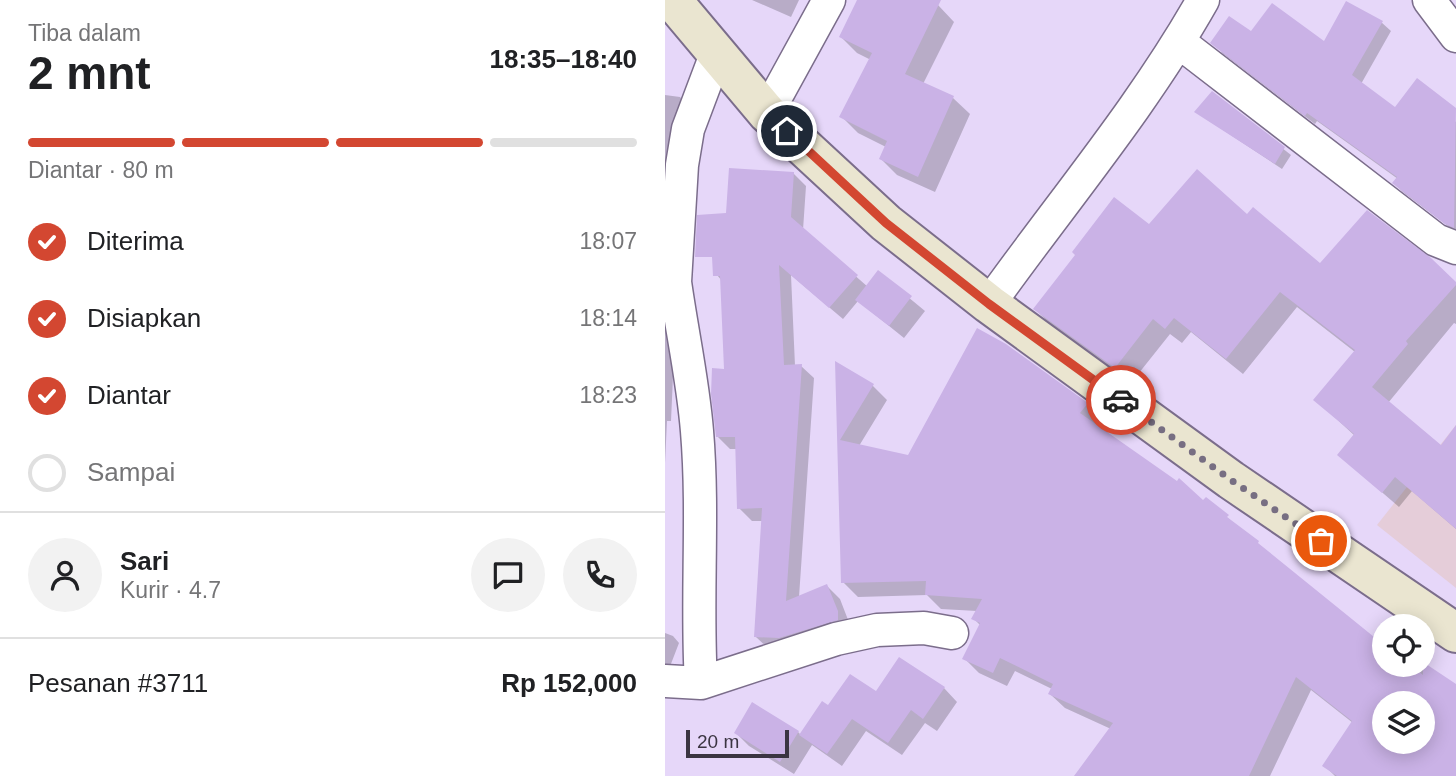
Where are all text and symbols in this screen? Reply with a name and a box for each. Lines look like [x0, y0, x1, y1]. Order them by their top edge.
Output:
text: Tiba dalam [28, 20, 141, 46]
text: 18:35–18:40 [490, 44, 637, 74]
text: 2 mnt [28, 47, 151, 99]
pin [757, 101, 817, 161]
icon: home [768, 112, 806, 150]
text: Diantar · 80 m [28, 157, 174, 183]
icon: check [28, 223, 66, 261]
text: Diterima [87, 226, 184, 256]
text: 18:07 [579, 228, 637, 254]
icon: check [28, 300, 66, 338]
text: Disiapkan [87, 303, 201, 333]
text: 18:14 [579, 305, 637, 331]
courier [1086, 365, 1156, 435]
icon: check [28, 377, 66, 415]
text: Diantar [87, 380, 171, 410]
icon: car [1102, 381, 1140, 419]
text: 18:23 [579, 382, 637, 408]
text: Sampai [87, 457, 175, 487]
pin [1291, 511, 1351, 571]
icon: bag [1302, 522, 1340, 560]
button: person [28, 538, 102, 612]
button: chat [471, 538, 545, 612]
button: phone [563, 538, 637, 612]
text: Sari [120, 546, 169, 576]
text: Kurir · 4.7 [120, 577, 221, 603]
map controls [1372, 614, 1435, 754]
button: locate [1372, 614, 1435, 677]
text: Pesanan #3711 [28, 668, 208, 698]
text: Rp 152,000 [501, 668, 637, 698]
button: layers [1372, 691, 1435, 754]
scale bar [686, 727, 789, 759]
text: 20 m [697, 731, 739, 752]

